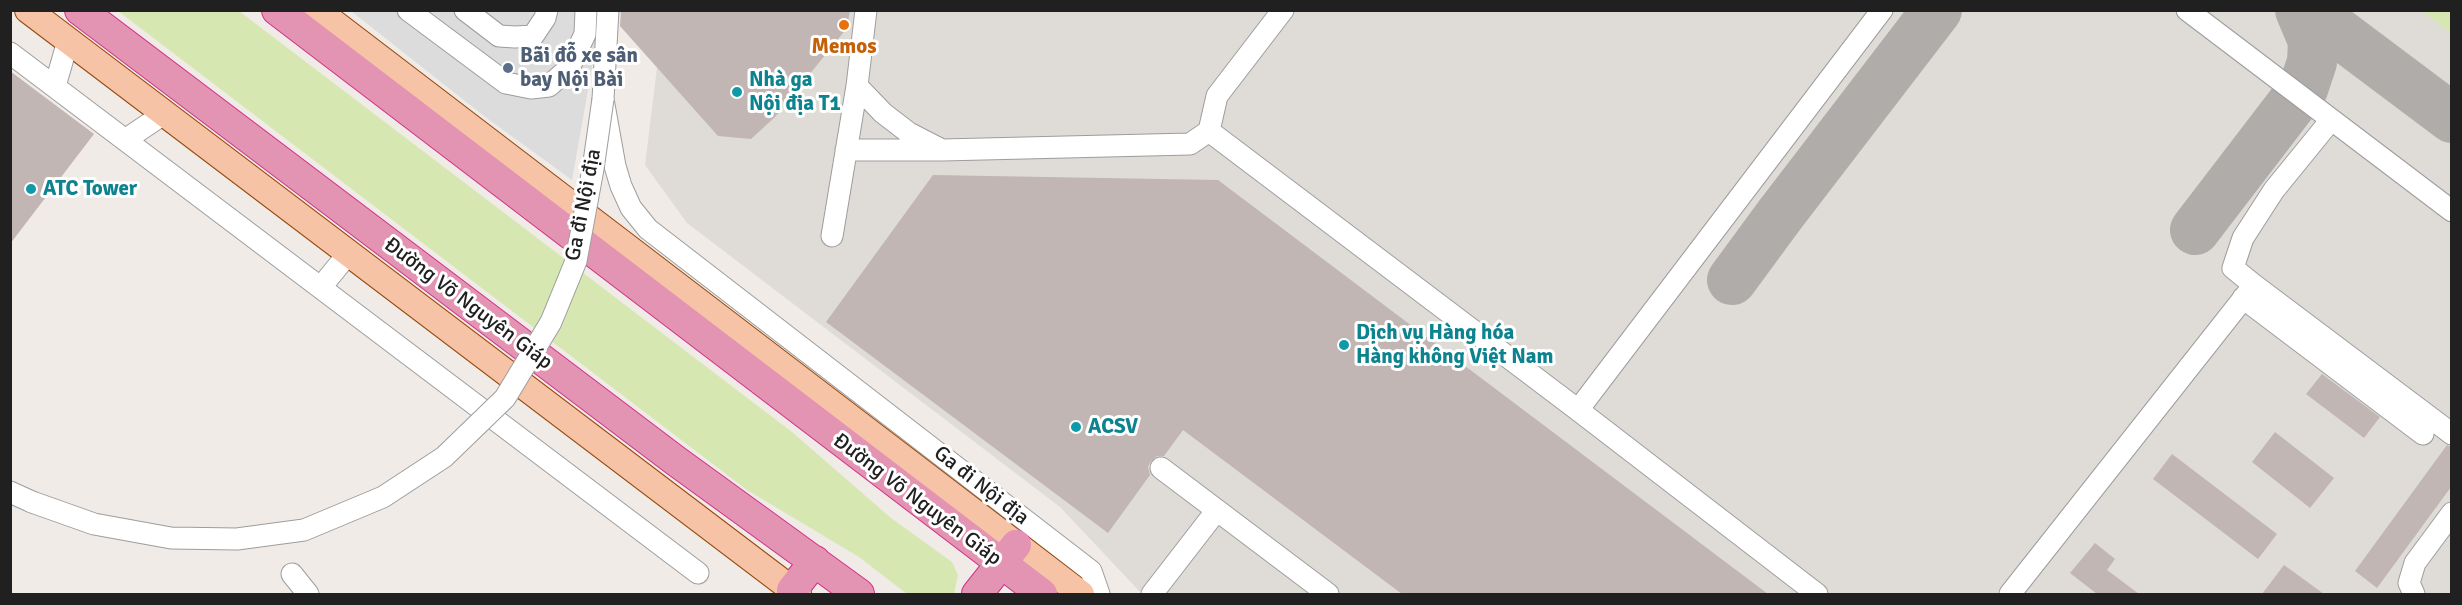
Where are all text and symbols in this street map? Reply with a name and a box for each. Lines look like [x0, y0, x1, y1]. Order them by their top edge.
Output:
marker: Memos [837, 18, 851, 32]
place label: Memos [811, 34, 877, 60]
place label: Bãi đỗ xe sân bay Nội Bài [520, 43, 638, 93]
marker: Bãi đỗ xe sân bay Nội Bài [501, 61, 515, 75]
place label: Nhà ga Nội địa T1 [749, 67, 841, 117]
marker: Nhà ga Nội địa T1 [730, 85, 744, 99]
street label: Ga đi Nội địa [561, 147, 607, 263]
place label: ATC Tower [43, 176, 137, 202]
marker: ATC Tower [24, 182, 38, 196]
street label: Đường Võ Nguyên Giáp [379, 232, 557, 376]
place label: Dịch vụ Hàng hóa Hàng không Việt Nam [1356, 320, 1554, 370]
marker: Dịch vụ Hàng hóa Hàng không Việt Nam [1337, 338, 1351, 352]
place label: ACSV [1088, 414, 1138, 440]
marker: ACSV [1069, 420, 1083, 434]
street label: Đường Võ Nguyên Giáp [828, 428, 1006, 572]
street label: Ga đi Nội địa [928, 441, 1034, 531]

